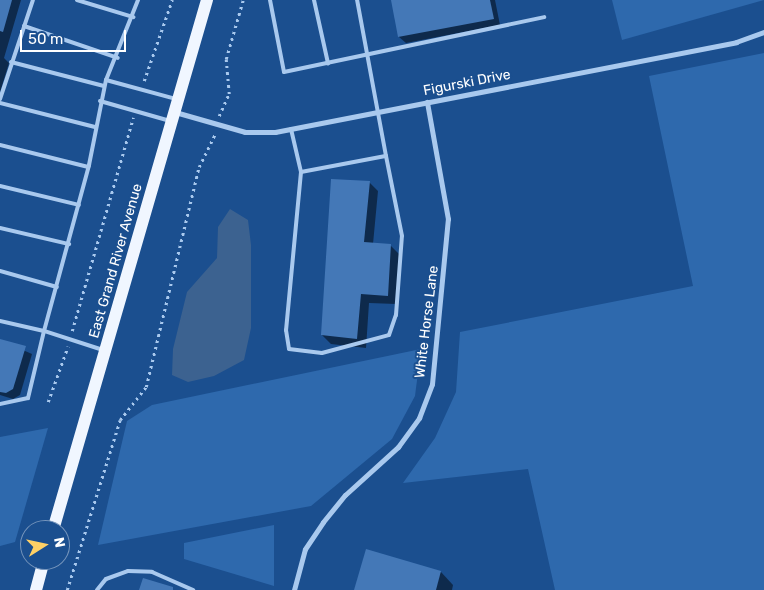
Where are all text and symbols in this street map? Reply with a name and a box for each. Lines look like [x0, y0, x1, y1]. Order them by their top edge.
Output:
scale bar [22, 20, 129, 52]
text: 50 m [28, 30, 63, 48]
street label: Figurski Drive [422, 66, 512, 100]
street label: East Grand River Avenue [86, 181, 146, 341]
street label: White Horse Lane [412, 265, 442, 379]
north arrow [20, 520, 70, 570]
text: N [50, 536, 69, 549]

